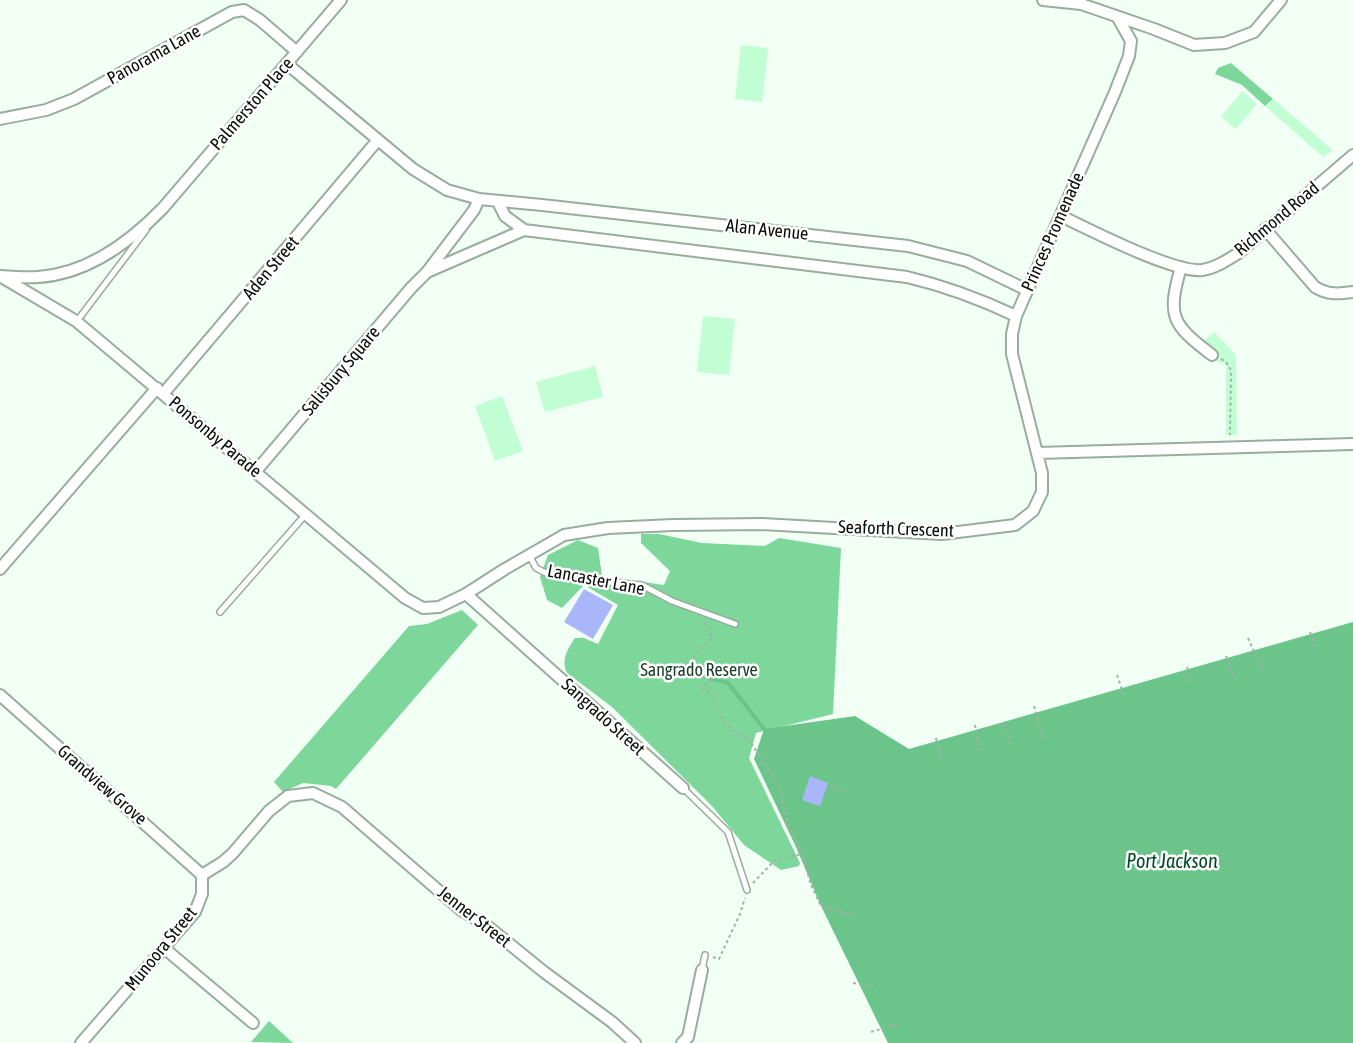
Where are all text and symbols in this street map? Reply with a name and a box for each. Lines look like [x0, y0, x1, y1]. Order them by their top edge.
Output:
street label: Panorama Lane [104, 20, 204, 90]
street label: Palmerston Place [206, 53, 298, 155]
street label: Princes Promenade [1017, 169, 1089, 295]
street label: Richmond Road [1230, 177, 1324, 261]
street label: Alan Avenue [725, 215, 809, 245]
street label: Aden Street [238, 232, 304, 304]
street label: Salisbury Square [297, 322, 385, 420]
street label: Ponsonby Parade [164, 392, 266, 482]
street label: Seaforth Crescent [838, 516, 954, 542]
street label: Lancaster Lane [546, 560, 646, 600]
park label: Sangrado Reserve [640, 659, 758, 681]
street label: Sangrado Street [557, 674, 649, 760]
street label: Grandview Grove [53, 740, 151, 830]
water label: Port Jackson [1126, 850, 1218, 874]
street label: Jenner Street [433, 882, 515, 952]
street label: Munoora Street [121, 903, 201, 995]

